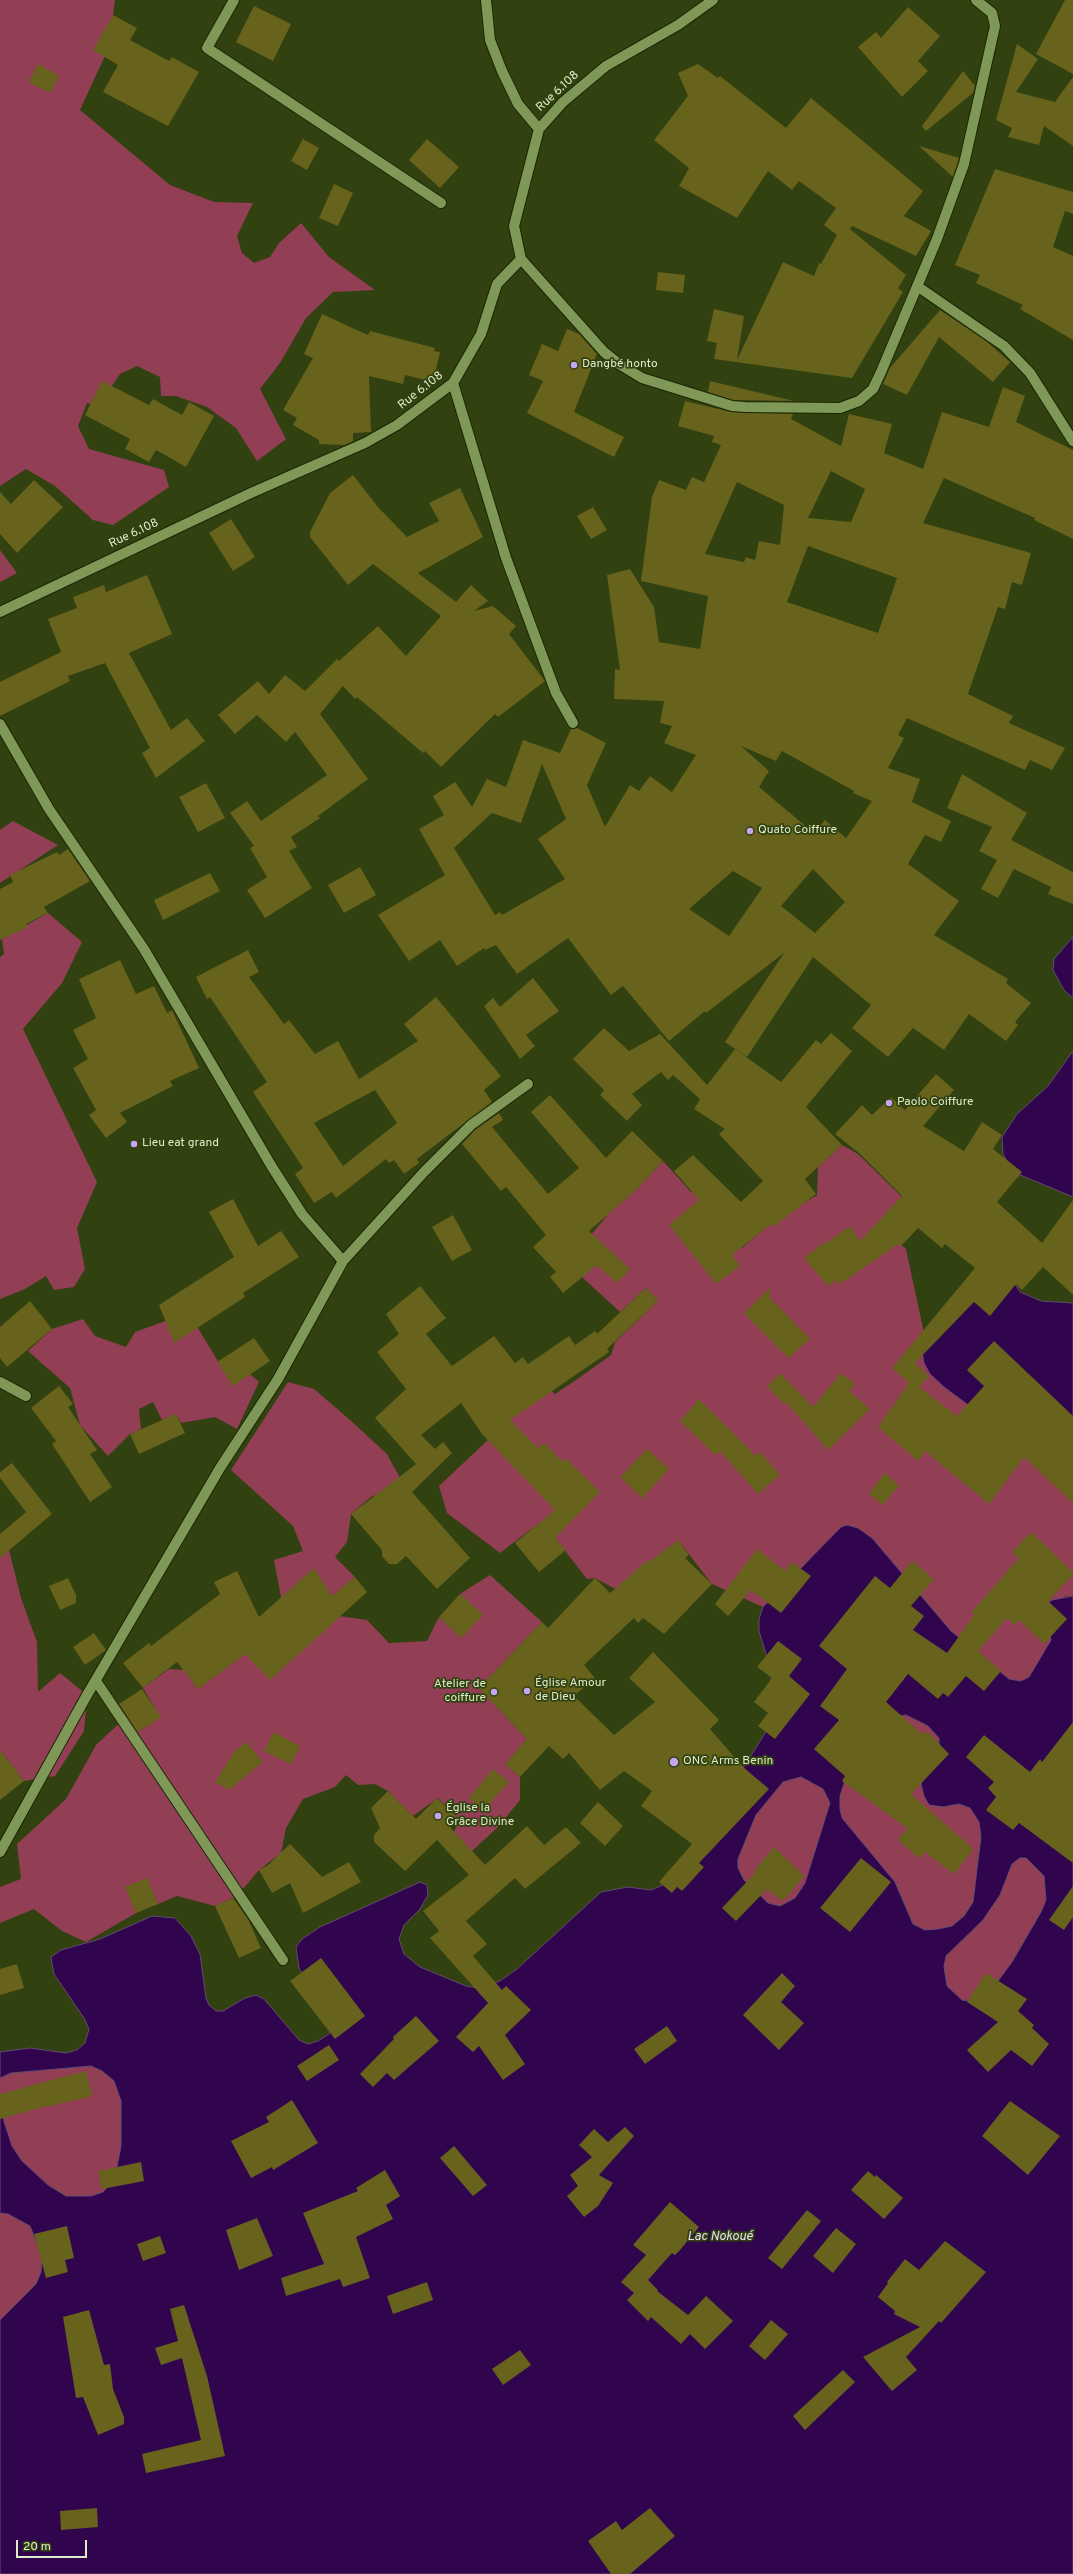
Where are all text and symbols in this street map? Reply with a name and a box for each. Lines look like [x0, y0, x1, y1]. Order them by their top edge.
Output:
street label: Rue 6.108 [534, 69, 582, 115]
place label: Dangbé honto [582, 358, 658, 372]
marker: Dangbé honto [569, 360, 579, 370]
street label: Rue 6.108 [396, 369, 446, 413]
street label: Rue 6.108 [107, 516, 161, 552]
place label: Quato Coiffure [758, 824, 837, 838]
marker: Quato Coiffure [745, 826, 755, 836]
place label: Paolo Coiffure [897, 1096, 973, 1110]
marker: Paolo Coiffure [884, 1098, 894, 1108]
place label: Lieu eat grand [142, 1137, 219, 1151]
marker: Lieu eat grand [129, 1139, 139, 1149]
place label: Église Amour de Dieu [535, 1677, 606, 1705]
place label: Atelier de coiffure [434, 1678, 486, 1706]
marker: Église Amour de Dieu [522, 1686, 532, 1696]
marker: Atelier de coiffure [489, 1687, 499, 1697]
place label: ONC Arms Benin [683, 1755, 773, 1769]
marker: ONC Arms Benin [668, 1756, 680, 1768]
place label: Église la Grâce Divine [446, 1802, 514, 1830]
marker: Église la Grâce Divine [433, 1811, 443, 1821]
water label: Lac Nokoué [687, 2229, 753, 2245]
scale bar [18, 2532, 89, 2558]
text: 20 m [23, 2539, 51, 2555]

